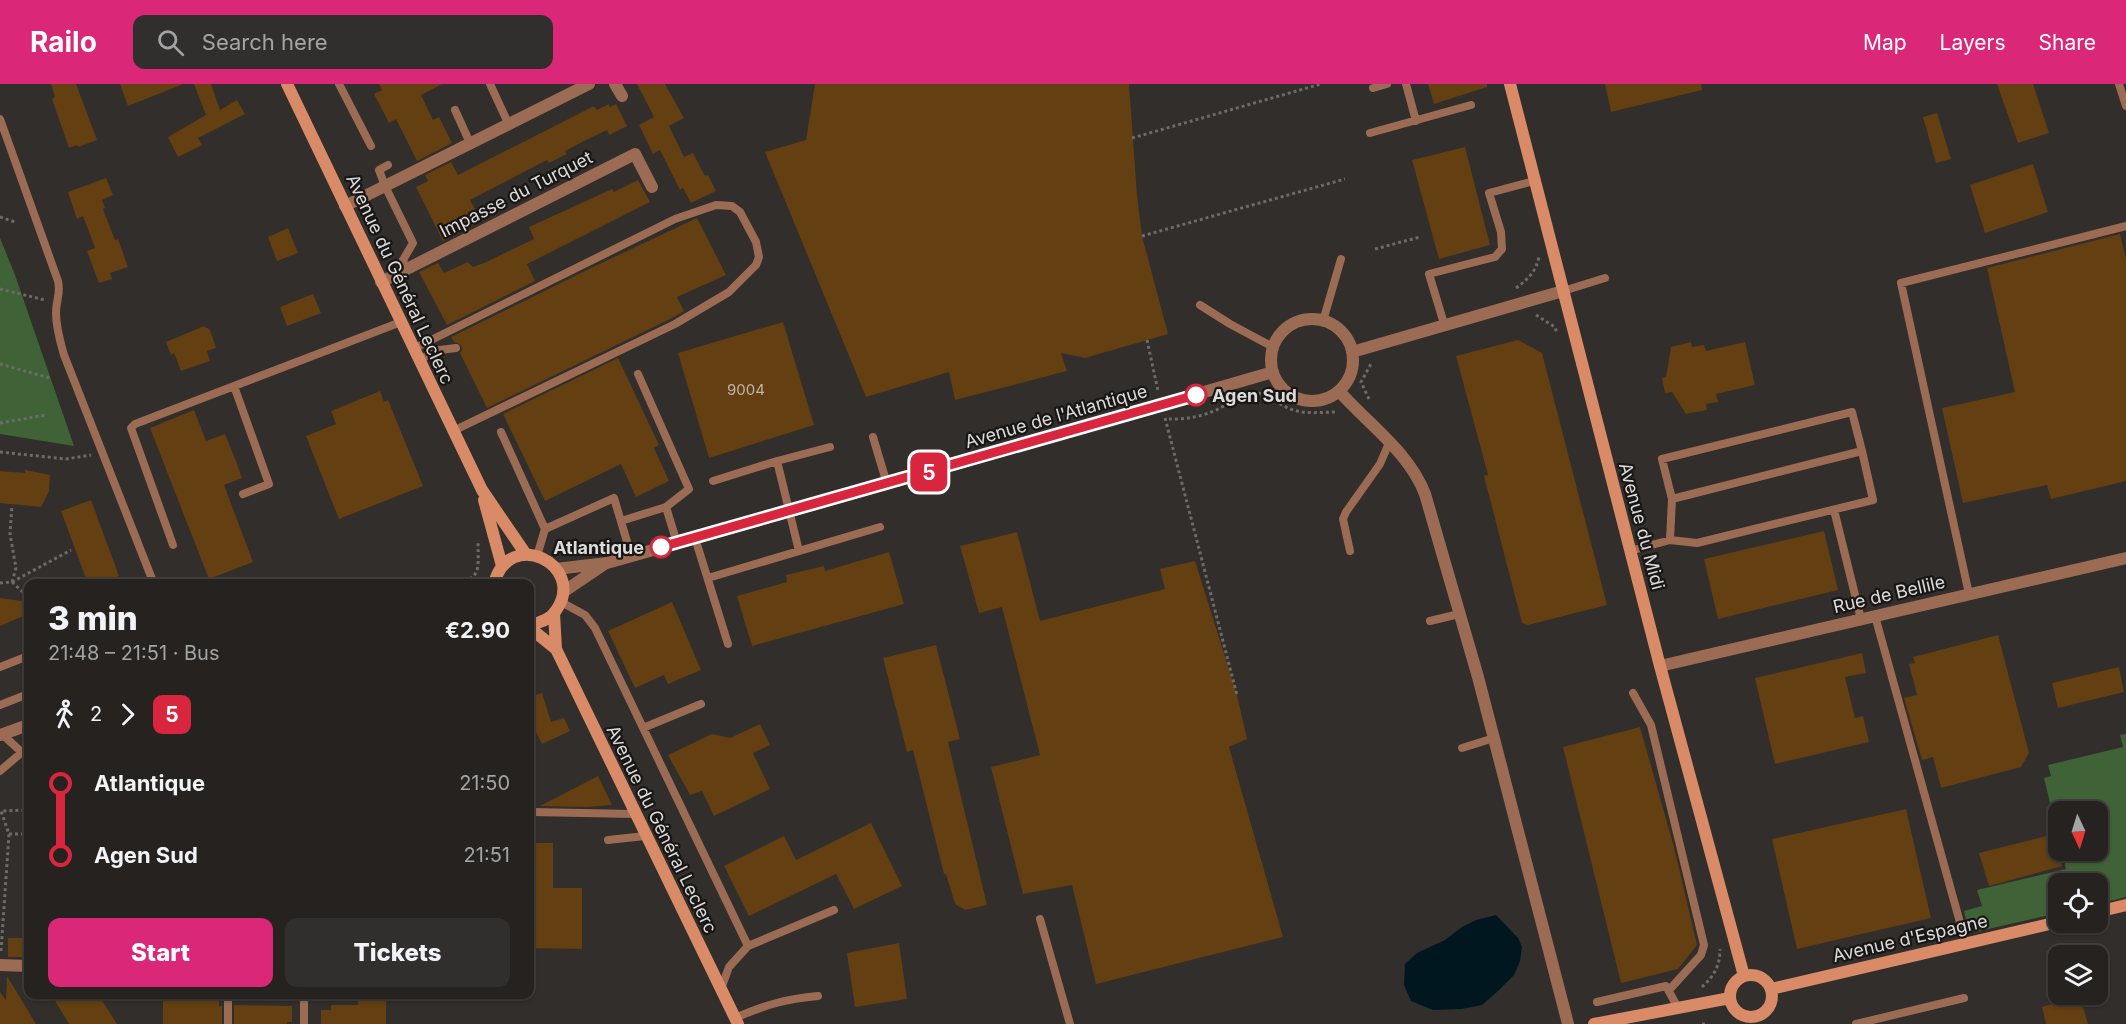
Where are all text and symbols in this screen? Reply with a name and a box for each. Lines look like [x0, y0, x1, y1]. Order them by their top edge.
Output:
search box [133, 15, 553, 69]
text: Railo [30, 25, 97, 59]
icon: search [154, 26, 187, 59]
text: Search here [202, 29, 328, 55]
text: Map [1863, 30, 1907, 55]
text: Layers [1940, 30, 2006, 55]
text: Share [2039, 30, 2096, 55]
street label: Impasse du Turquet [436, 146, 596, 242]
street label: Avenue du Général Leclerc [342, 171, 458, 387]
house number: 9004 [727, 380, 765, 399]
street label: Avenue de l'Atlantique [962, 380, 1150, 452]
marker: Agen Sud [1185, 384, 1207, 406]
place label: Agen Sud [1212, 385, 1297, 406]
line badge: 5 [910, 452, 948, 492]
text: 5 [922, 460, 936, 485]
street label: Avenue du Midi [1615, 460, 1669, 592]
marker: Atlantique [650, 536, 672, 558]
place label: Atlantique [553, 537, 644, 558]
street label: Rue de Bellile [1831, 571, 1947, 617]
text: 3 min [48, 598, 138, 638]
text: €2.90 [445, 617, 510, 643]
text: 21:48 – 21:51 · Bus [48, 641, 220, 665]
icon: walk [48, 698, 81, 731]
icon: forward [111, 698, 144, 731]
text: 2 [90, 702, 102, 726]
text: 5 [165, 702, 179, 727]
street label: Avenue du Général Leclerc [602, 722, 722, 936]
text: Atlantique [94, 770, 205, 796]
text: 21:50 [459, 771, 510, 795]
north arrow [2048, 801, 2108, 861]
map controls [2048, 801, 2108, 1005]
text: Agen Sud [94, 842, 198, 868]
text: 21:51 [464, 843, 510, 867]
button: locate [2048, 873, 2108, 933]
street label: Avenue d'Espagne [1830, 910, 1990, 966]
button: Start [48, 918, 273, 987]
button: Tickets [285, 918, 510, 987]
button: layers [2048, 945, 2108, 1005]

